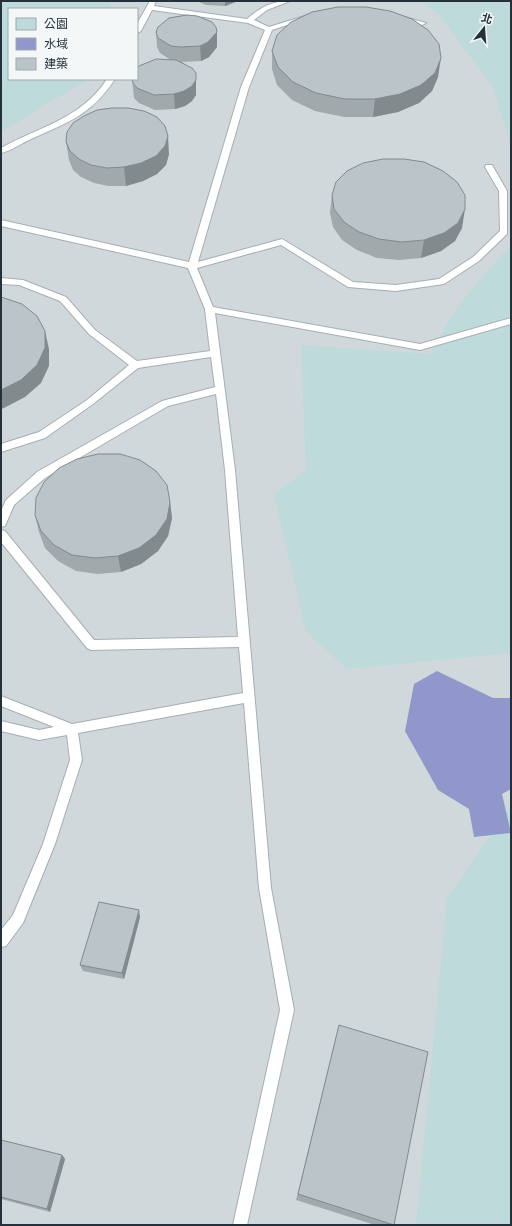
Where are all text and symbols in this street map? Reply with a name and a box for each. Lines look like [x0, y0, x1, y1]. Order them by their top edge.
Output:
legend [8, 8, 138, 80]
north arrow [464, 8, 504, 48]
text: 北 [480, 11, 494, 27]
text: 公園 [44, 17, 68, 32]
text: 水域 [44, 37, 68, 52]
text: 建築 [44, 57, 68, 72]

